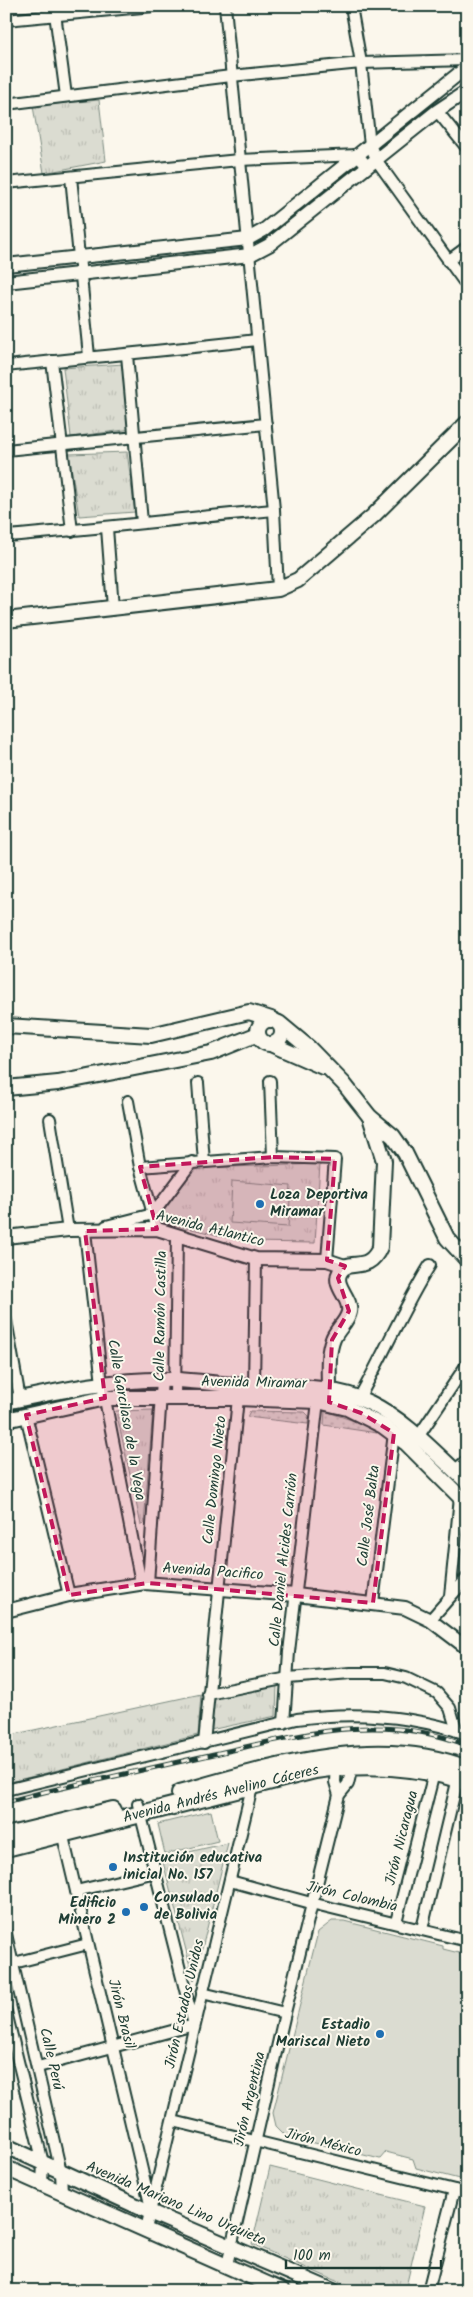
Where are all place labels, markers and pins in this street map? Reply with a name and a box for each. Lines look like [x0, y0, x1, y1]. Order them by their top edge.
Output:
place label: Loza Deportiva Miramar [270, 1183, 368, 1224]
marker: Loza Deportiva Miramar [254, 1198, 266, 1210]
place label: Institución educativa inicial No. 157 [123, 1846, 262, 1887]
marker: Institución educativa inicial No. 157 [107, 1861, 119, 1873]
place label: Consulado de Bolivia [154, 1886, 219, 1927]
place label: Edificio Minero 2 [58, 1891, 116, 1932]
marker: Consulado de Bolivia [138, 1901, 150, 1913]
marker: Edificio Minero 2 [120, 1906, 132, 1918]
place label: Estadio Mariscal Nieto [276, 2013, 370, 2054]
marker: Estadio Mariscal Nieto [374, 2028, 386, 2040]

